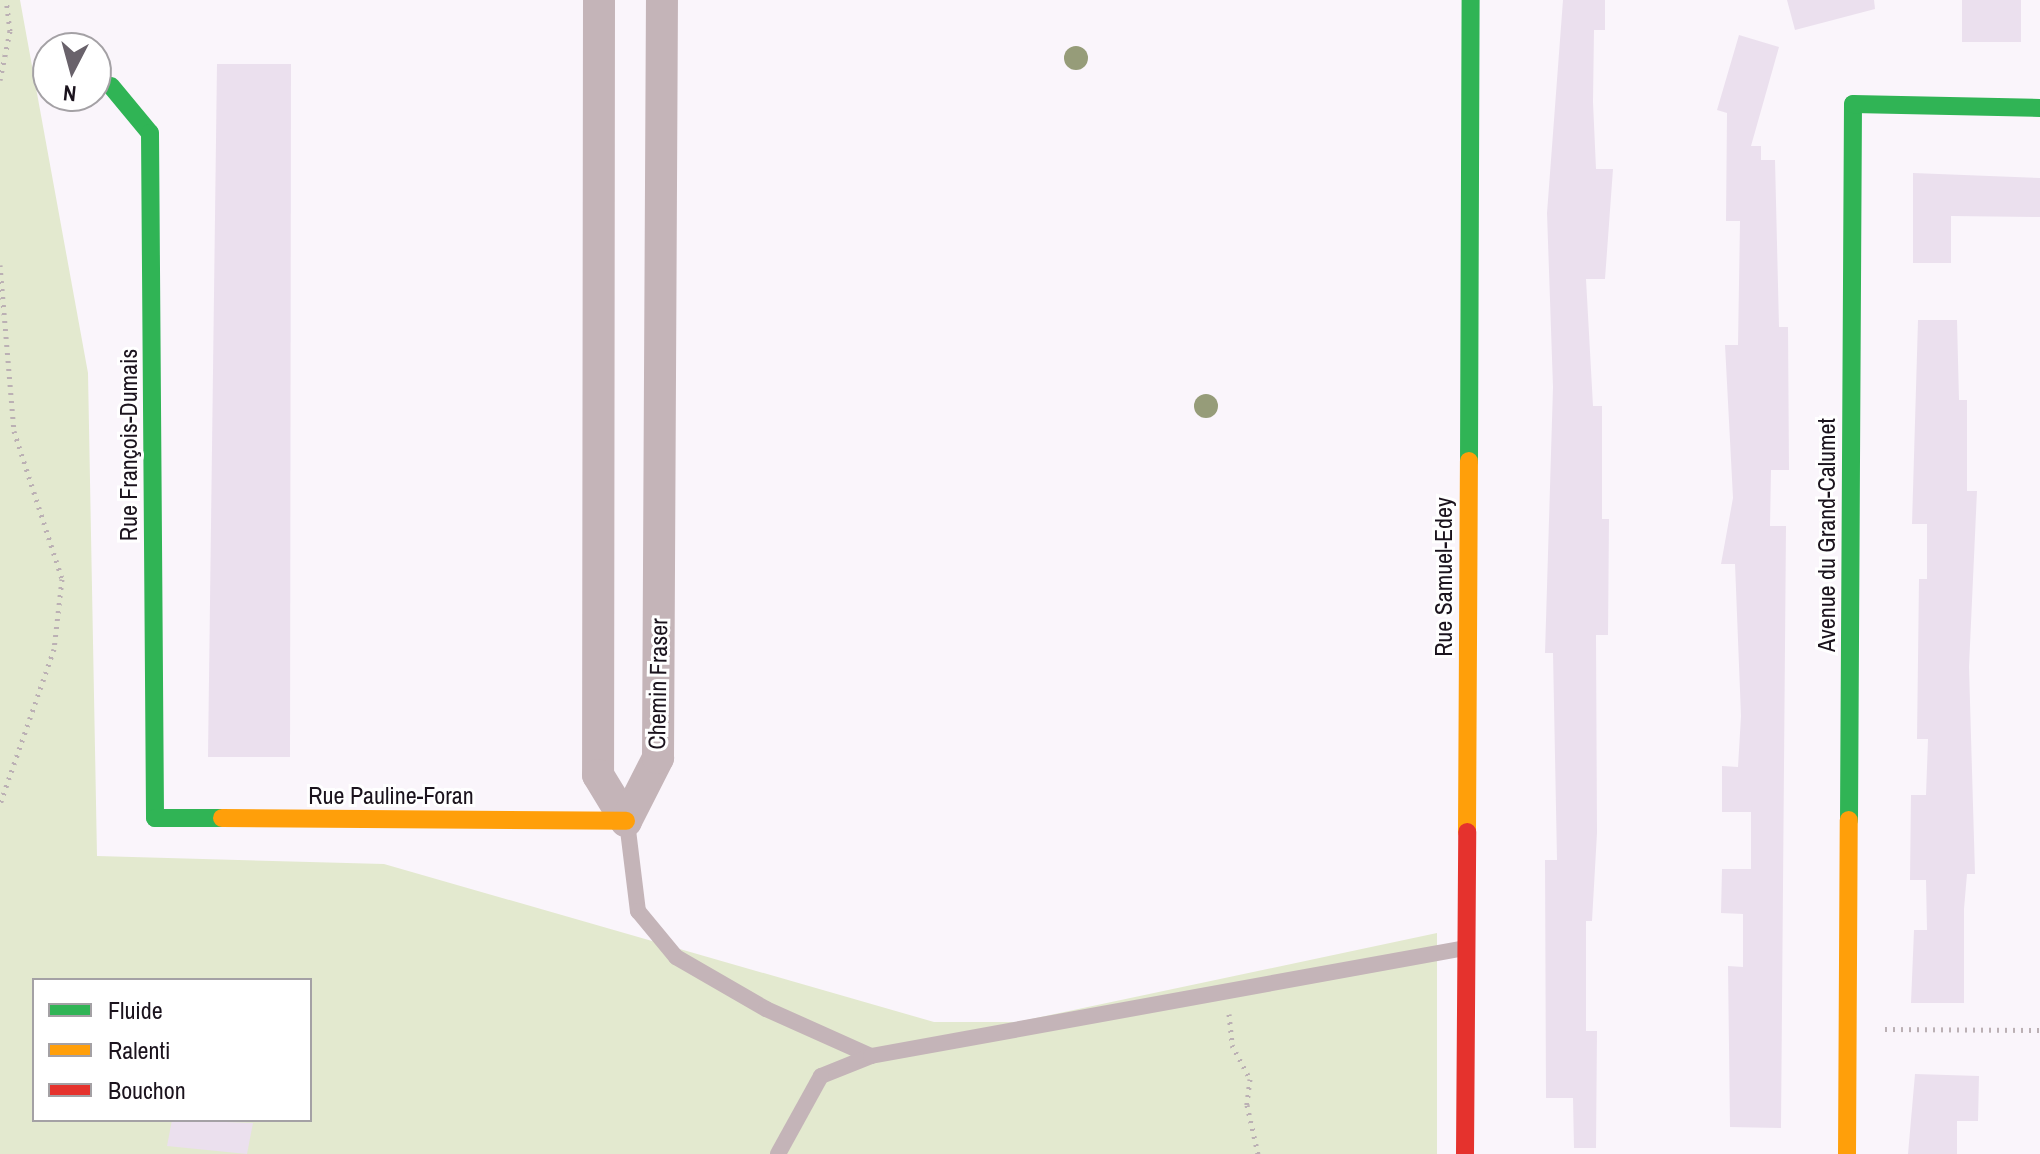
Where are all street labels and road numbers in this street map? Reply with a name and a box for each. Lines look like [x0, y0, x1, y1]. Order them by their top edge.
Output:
street label: Rue François-Dumais [115, 349, 143, 541]
street label: Avenue du Grand-Calumet [1813, 418, 1841, 652]
street label: Rue Samuel-Edey [1430, 497, 1458, 657]
street label: Chemin Fraser [642, 618, 674, 750]
street label: Rue Pauline-Foran [308, 782, 474, 810]

